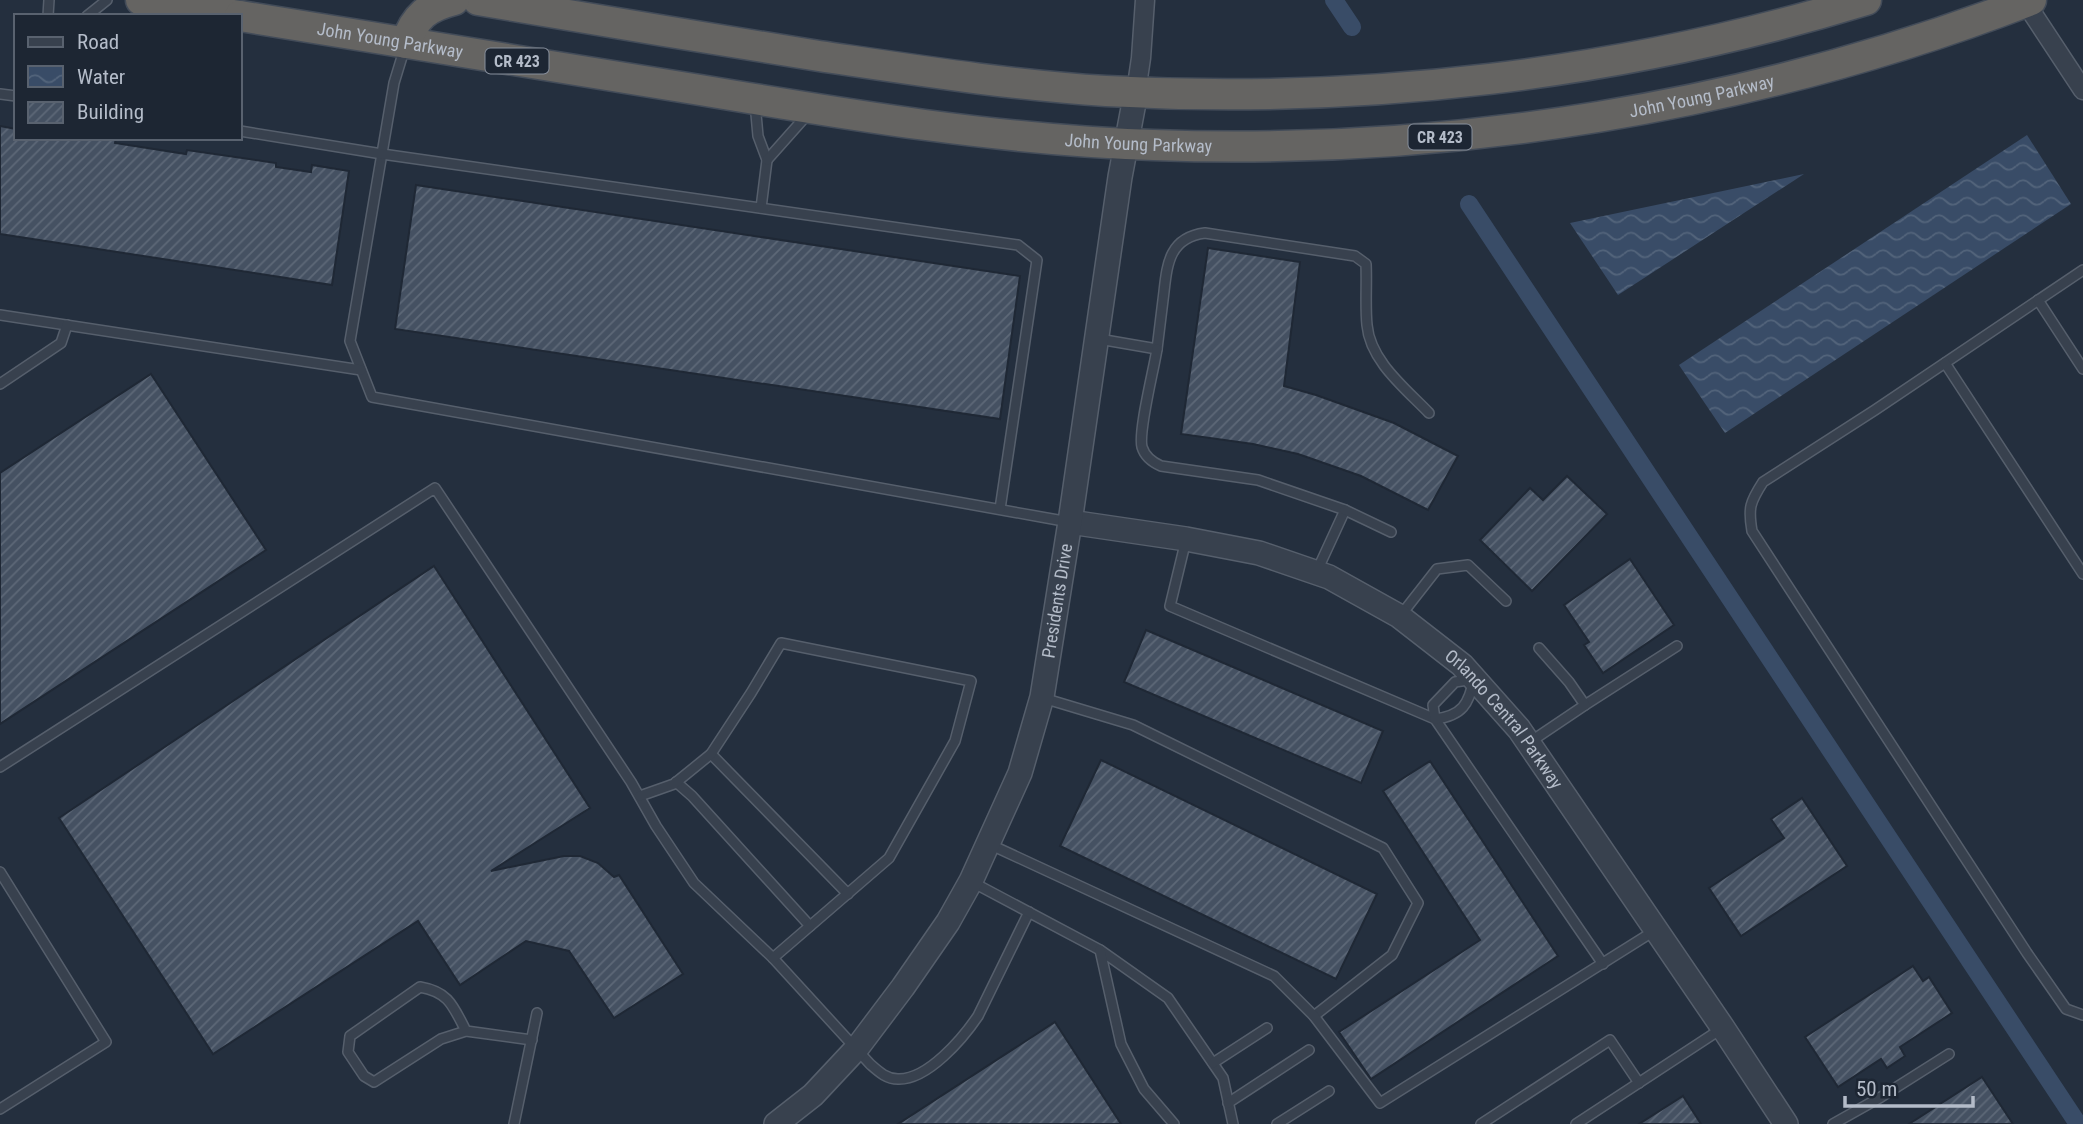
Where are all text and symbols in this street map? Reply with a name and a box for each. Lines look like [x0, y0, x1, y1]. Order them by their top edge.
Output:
legend [14, 14, 242, 140]
street label: John Young Parkway [316, 18, 465, 62]
text: Road [77, 30, 119, 54]
road number: CR 423 [486, 48, 548, 74]
text: Water [77, 65, 125, 89]
street label: John Young Parkway [1628, 70, 1777, 121]
text: Building [77, 100, 144, 124]
road number: CR 423 [1408, 125, 1472, 150]
street label: John Young Parkway [1064, 129, 1213, 156]
street label: Presidents Drive [1037, 542, 1076, 660]
street label: Orlando Central Parkway [1441, 645, 1568, 793]
scale bar [1845, 1064, 1973, 1108]
text: 50 m [1856, 1077, 1897, 1101]

